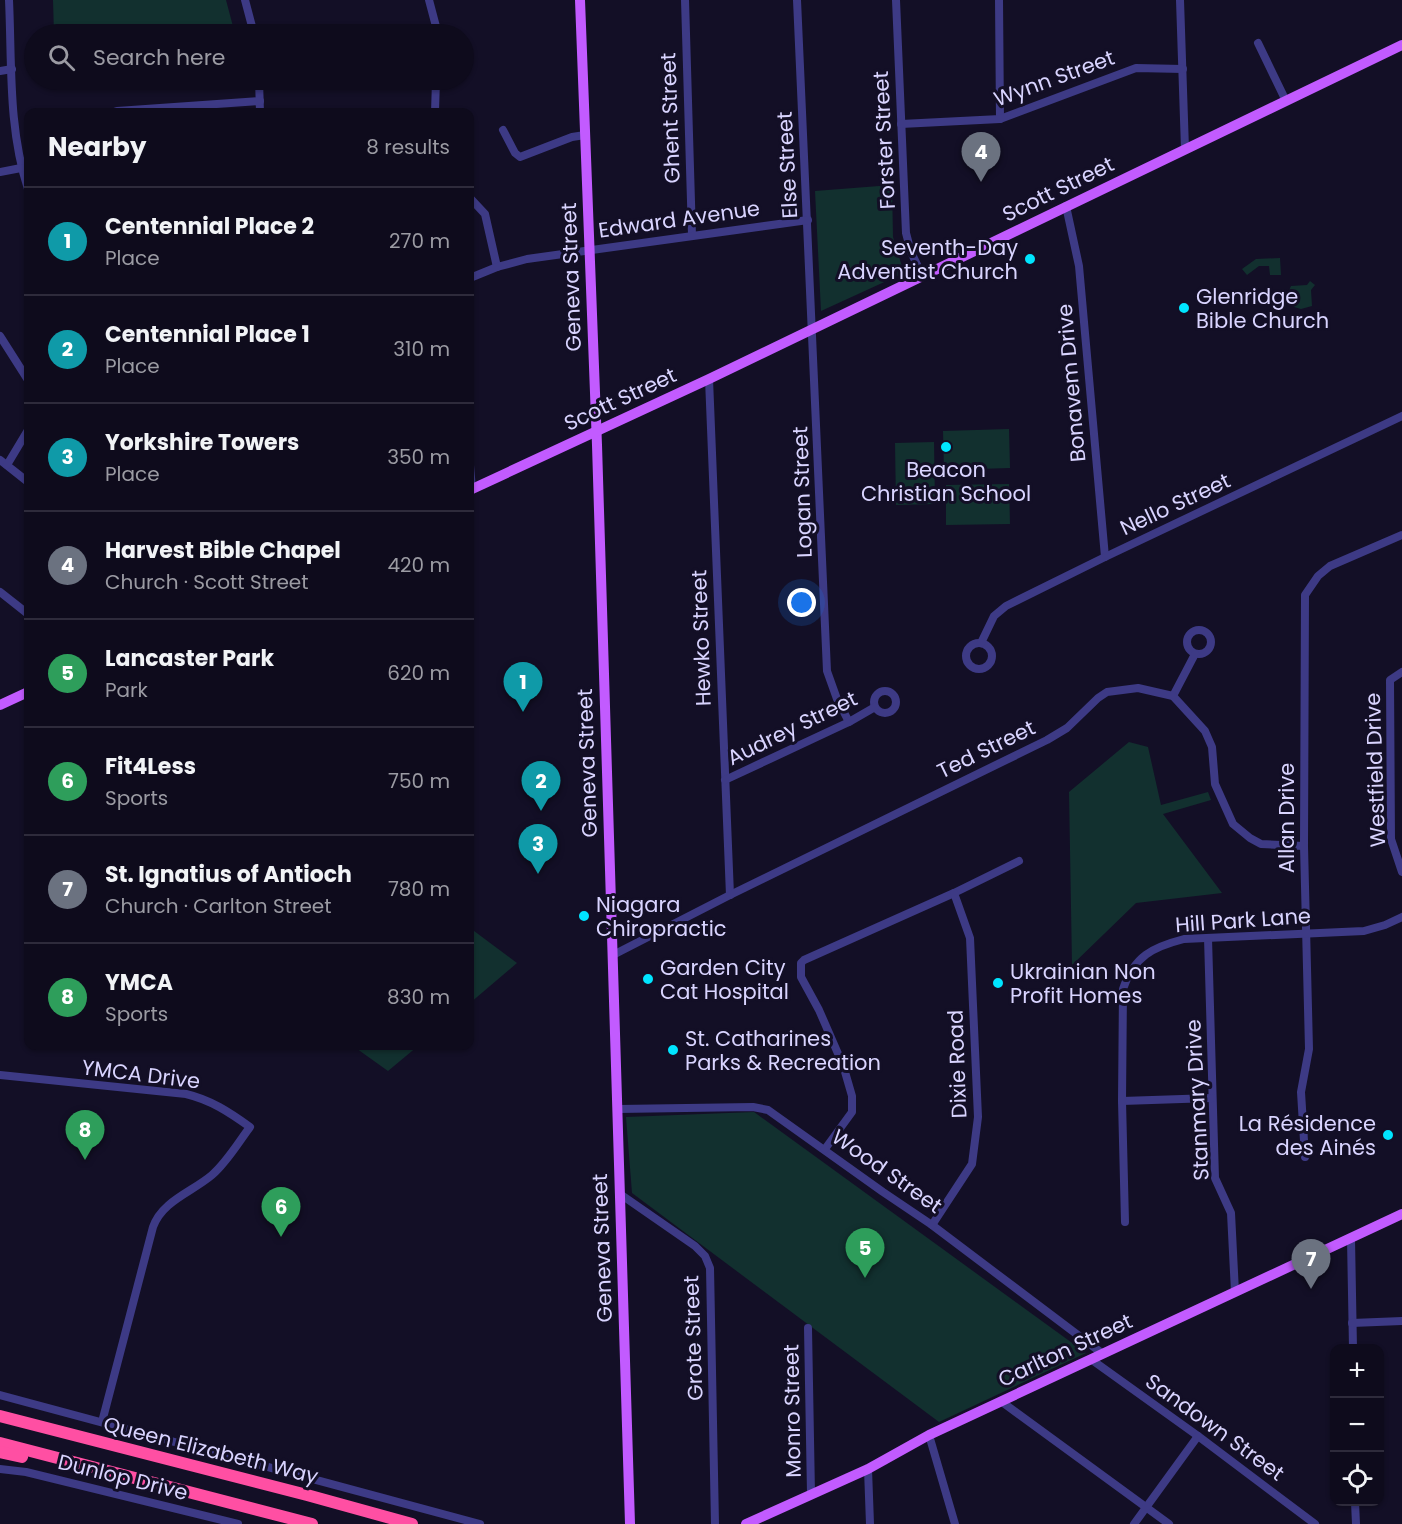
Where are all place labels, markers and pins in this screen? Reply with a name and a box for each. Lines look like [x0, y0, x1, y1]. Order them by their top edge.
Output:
pin: 4 [962, 132, 1000, 182]
place label: Seventh-Day Adventist Church [837, 233, 1018, 286]
marker: Seventh-Day Adventist Church [1023, 252, 1037, 266]
place label: Glenridge Bible Church [1196, 282, 1329, 335]
marker: Glenridge Bible Church [1177, 301, 1191, 315]
marker: Beacon Christian School [939, 440, 953, 454]
place label: Beacon Christian School [861, 455, 1031, 508]
pin: 1 [504, 662, 542, 712]
pin: 2 [522, 762, 560, 811]
pin: 3 [518, 824, 558, 874]
place label: Niagara Chiropractic [596, 890, 727, 943]
marker: Niagara Chiropractic [577, 909, 591, 923]
place label: Garden City Cat Hospital [660, 953, 789, 1006]
place label: Ukrainian Non Profit Homes [1010, 957, 1156, 1010]
marker: Garden City Cat Hospital [641, 972, 655, 986]
marker: Ukrainian Non Profit Homes [991, 976, 1005, 990]
place label: St. Catharines Parks & Recreation [685, 1024, 881, 1077]
marker: St. Catharines Parks & Recreation [666, 1043, 680, 1057]
place label: La Résidence des Ainés [1239, 1109, 1376, 1162]
pin: 8 [66, 1110, 104, 1160]
marker: La Résidence des Ainés [1381, 1128, 1395, 1142]
pin: 6 [262, 1188, 300, 1237]
pin: 5 [846, 1228, 884, 1278]
pin: 7 [1292, 1240, 1330, 1289]

